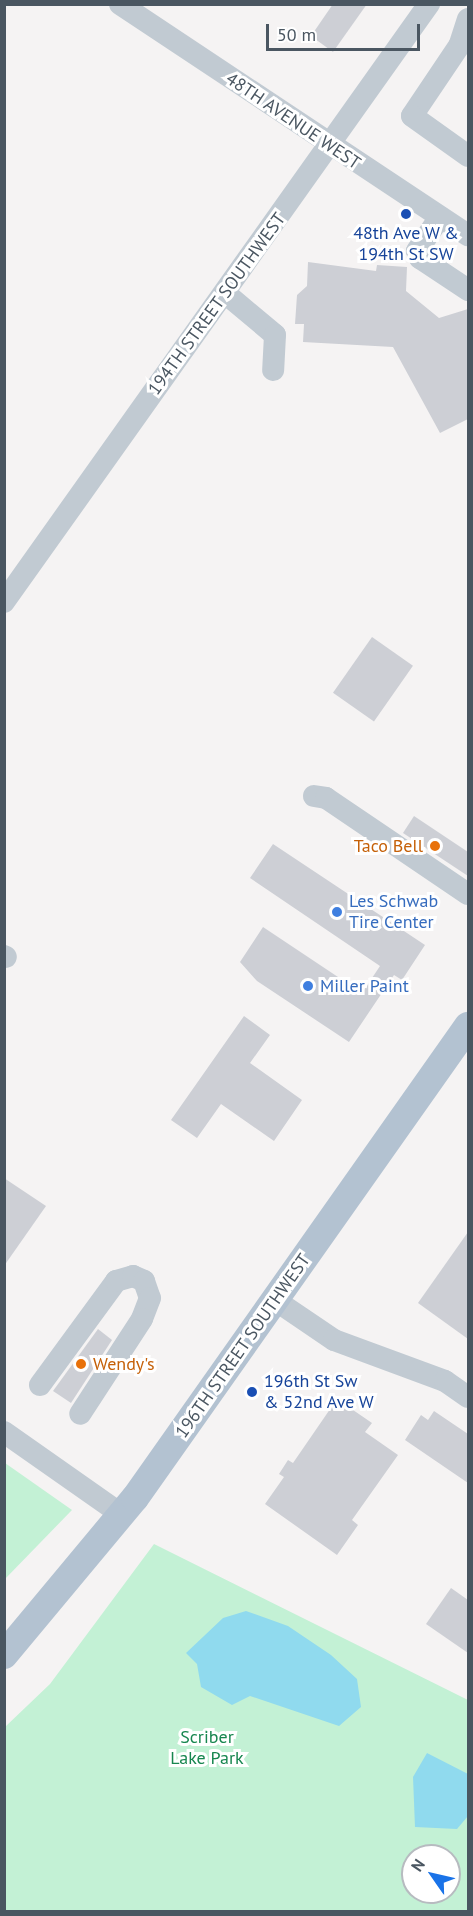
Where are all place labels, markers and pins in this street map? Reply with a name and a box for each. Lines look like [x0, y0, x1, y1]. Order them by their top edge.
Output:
marker: 48th Ave W & 194th St SW [399, 207, 413, 221]
place label: 48th Ave W & 194th St SW [352, 223, 460, 266]
place label: Taco Bell [354, 835, 423, 857]
marker: Taco Bell [428, 839, 442, 853]
place label: Les Schwab Tire Center [349, 891, 438, 934]
marker: Les Schwab Tire Center [330, 905, 344, 919]
place label: Miller Paint [320, 975, 409, 997]
marker: Miller Paint [301, 979, 315, 993]
place label: Wendy's [93, 1353, 155, 1375]
marker: Wendy's [74, 1357, 88, 1371]
place label: 196th St Sw & 52nd Ave W [264, 1371, 375, 1414]
marker: 196th St Sw & 52nd Ave W [245, 1385, 259, 1399]

